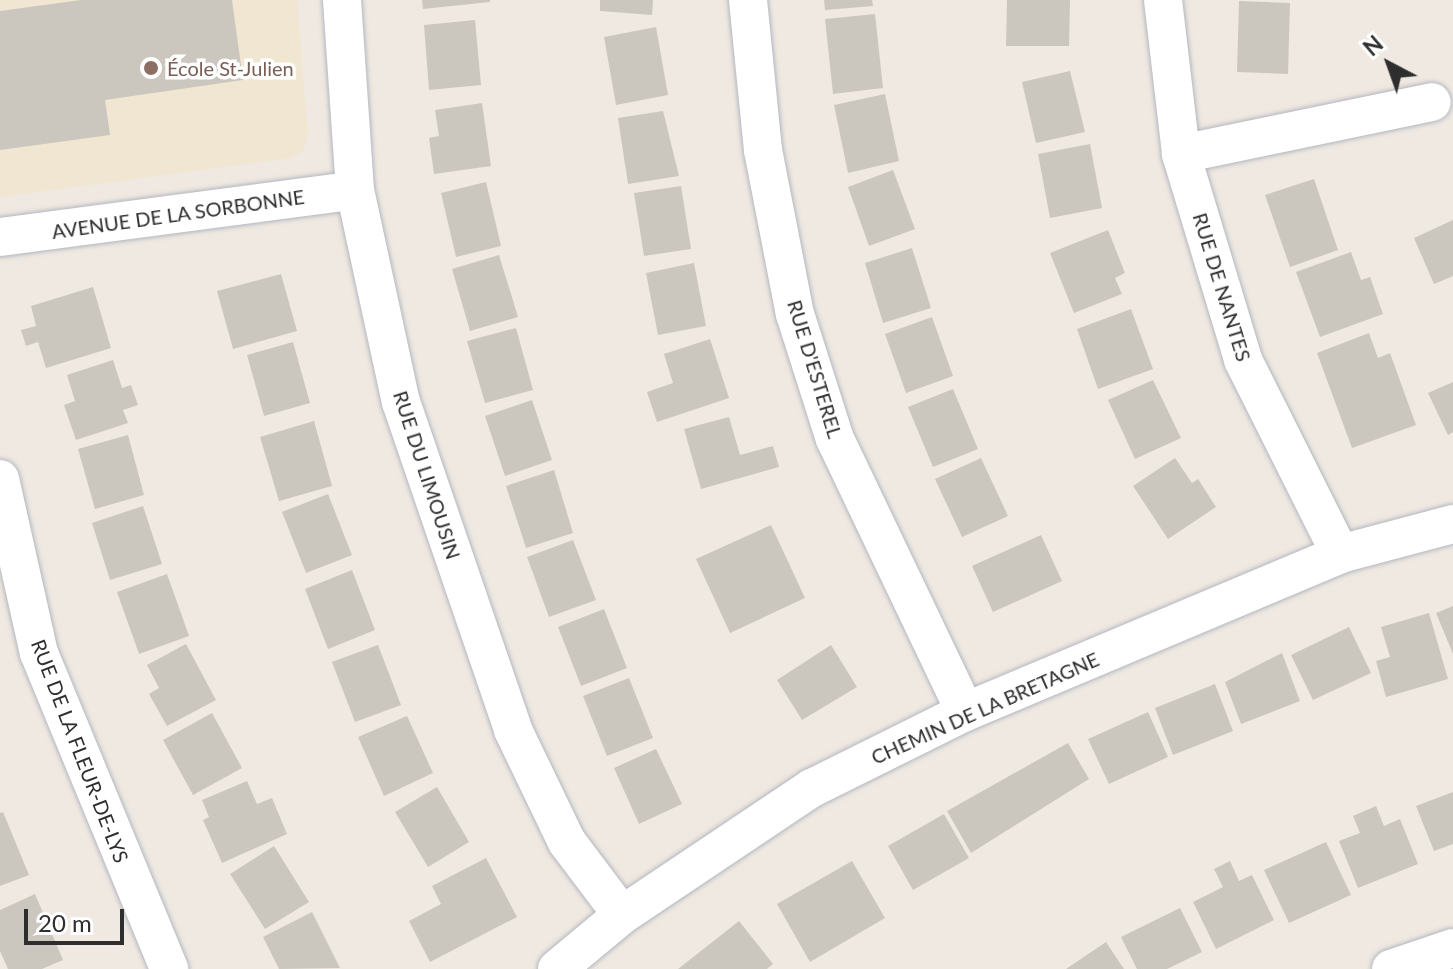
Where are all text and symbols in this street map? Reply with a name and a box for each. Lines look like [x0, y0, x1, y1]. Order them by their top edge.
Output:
north arrow [1349, 24, 1429, 104]
text: N [1358, 30, 1388, 61]
place label: École St-Julien [167, 56, 294, 80]
marker: École St-Julien [142, 59, 160, 77]
street label: AVENUE DE LA SORBONNE [50, 184, 306, 244]
street label: RUE DE NANTES [1188, 210, 1256, 364]
street label: RUE D'ESTEREL [783, 297, 847, 441]
street label: RUE DU LIMOUSIN [388, 388, 466, 562]
street label: RUE DE LA FLEUR-DE-LYS [26, 636, 134, 866]
street label: CHEMIN DE LA BRETAGNE [867, 647, 1103, 769]
scale bar [28, 893, 128, 943]
text: 20 m [38, 908, 92, 937]

